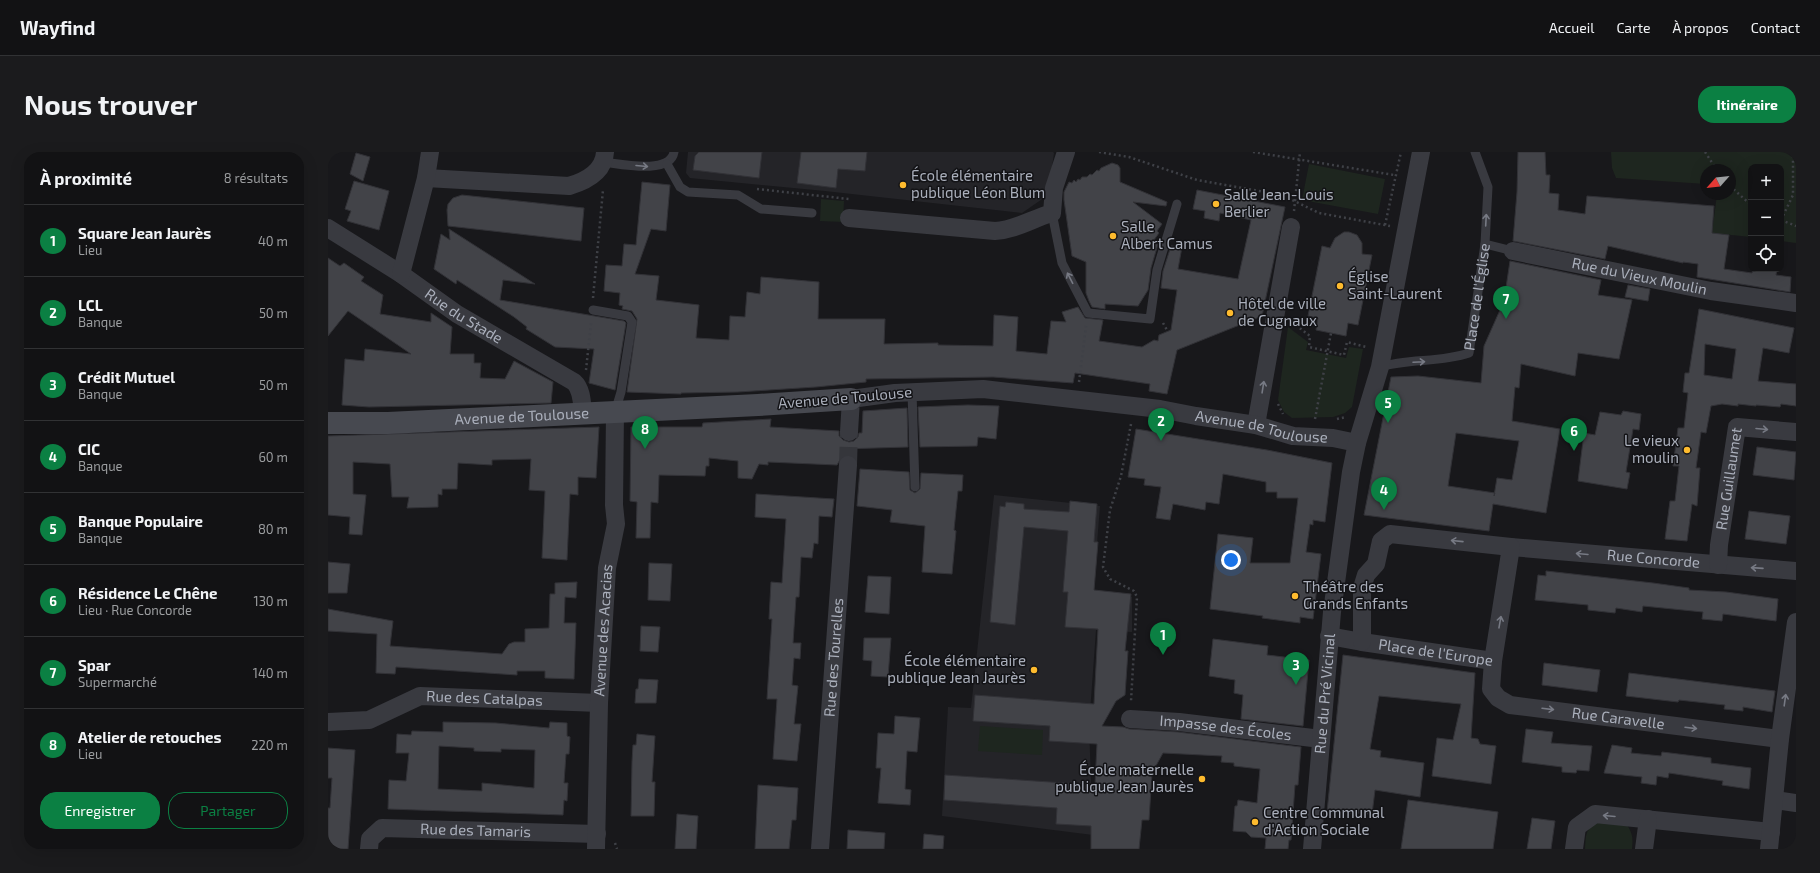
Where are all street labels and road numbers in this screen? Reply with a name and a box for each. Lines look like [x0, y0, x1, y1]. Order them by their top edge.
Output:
street label: Place de l'Église [1459, 242, 1493, 352]
street label: Rue du Vieux Moulin [1571, 253, 1709, 298]
street label: Rue du Stade [422, 284, 506, 347]
street label: Avenue de Toulouse [777, 382, 913, 412]
street label: Avenue de Toulouse [454, 403, 590, 428]
street label: Avenue de Toulouse [1194, 406, 1328, 446]
street label: Rue Guillaumet [1711, 426, 1745, 531]
street label: Rue Concorde [1606, 545, 1701, 571]
street label: Avenue des Acacias [589, 562, 616, 697]
street label: Rue des Tourelles [820, 597, 846, 718]
street label: Rue du Pré Vicinal [1310, 632, 1338, 754]
street label: Place de l'Europe [1377, 634, 1494, 669]
street label: Rue des Catalpas [426, 686, 543, 709]
street label: Rue Caravelle [1571, 703, 1666, 732]
street label: Impasse des Écoles [1159, 711, 1293, 743]
street label: Rue des Tamaris [420, 819, 531, 840]

